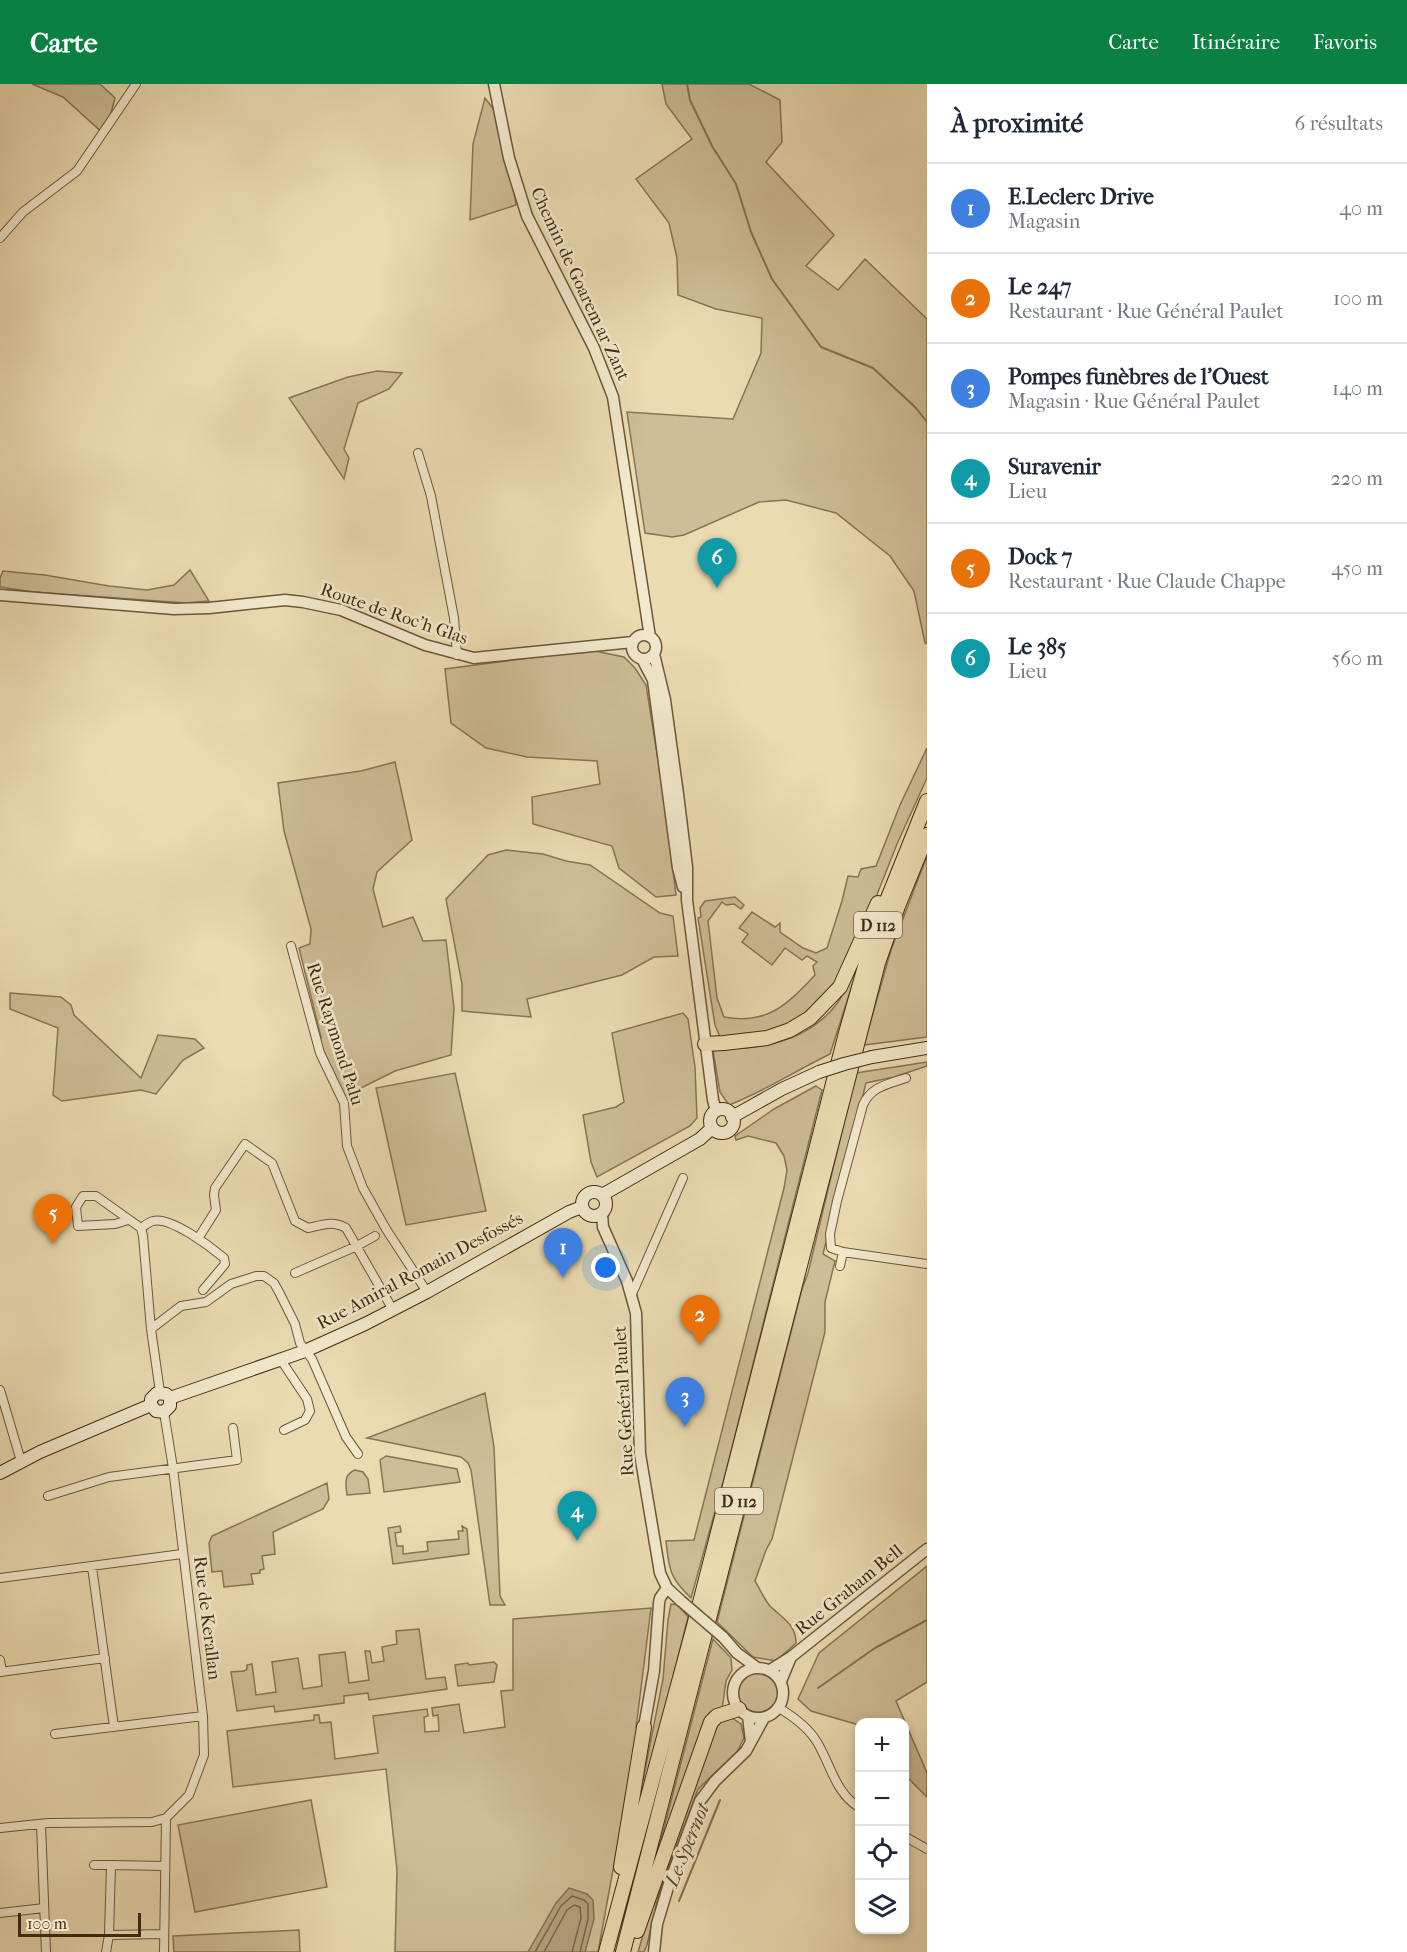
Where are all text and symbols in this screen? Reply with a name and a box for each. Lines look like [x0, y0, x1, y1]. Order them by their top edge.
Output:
text: Carte [30, 26, 98, 59]
text: Carte [1108, 30, 1159, 54]
text: Itinéraire [1192, 30, 1280, 54]
text: Favoris [1313, 30, 1377, 54]
text: À proximité [951, 108, 1083, 139]
text: 6 résultats [1295, 112, 1383, 135]
street label: Chemin de Goarem ar Zant [526, 184, 634, 384]
text: E.Leclerc Drive [1008, 184, 1154, 210]
text: 1 [967, 197, 974, 220]
text: 40 m [1339, 197, 1383, 220]
text: Magasin [1008, 210, 1080, 233]
text: Le 247 [1008, 274, 1071, 300]
text: 2 [965, 287, 976, 310]
text: 100 m [1333, 287, 1383, 310]
text: Restaurant · Rue Général Paulet [1008, 300, 1284, 323]
text: Pompes funèbres de l'Ouest [1008, 364, 1269, 390]
text: 3 [966, 377, 975, 400]
text: 140 m [1332, 377, 1383, 400]
text: Magasin · Rue Général Paulet [1008, 390, 1260, 413]
text: Suravenir [1008, 454, 1101, 480]
text: 4 [965, 467, 976, 490]
text: 220 m [1330, 467, 1383, 490]
text: Lieu [1008, 480, 1047, 503]
pin: 6 [698, 538, 736, 588]
text: Dock 7 [1008, 544, 1072, 570]
text: 5 [966, 557, 975, 580]
text: 450 m [1331, 557, 1383, 580]
text: Restaurant · Rue Claude Chappe [1008, 570, 1286, 593]
street label: Route de Roc'h Glas [318, 579, 471, 649]
text: Le 385 [1008, 634, 1067, 660]
text: 6 [965, 647, 976, 670]
text: 560 m [1332, 647, 1383, 670]
text: Lieu [1008, 660, 1047, 683]
road number: D 112 [854, 912, 902, 938]
street label: Rue Raymond Palu [302, 960, 368, 1108]
pin: 5 [34, 1194, 72, 1244]
street label: Rue Amiral Romain Desfossés [314, 1208, 527, 1334]
pin: 1 [544, 1228, 582, 1278]
your location [591, 1253, 620, 1282]
pin: 2 [680, 1296, 720, 1345]
street label: Rue Général Paulet [610, 1325, 638, 1477]
pin: 3 [666, 1378, 704, 1427]
road number: D 112 [715, 1488, 763, 1514]
pin: 4 [558, 1492, 596, 1541]
street label: Rue Graham Bell [791, 1540, 907, 1640]
street label: Rue de Kerallan [189, 1555, 225, 1682]
map controls [855, 1718, 909, 1934]
button: + [855, 1718, 909, 1772]
button: − [855, 1772, 909, 1826]
water label: Le Spernot [659, 1798, 715, 1892]
button: locate [855, 1826, 909, 1880]
button: layers [855, 1880, 909, 1934]
scale bar [18, 1910, 141, 1938]
text: 100 m [27, 1914, 67, 1933]

